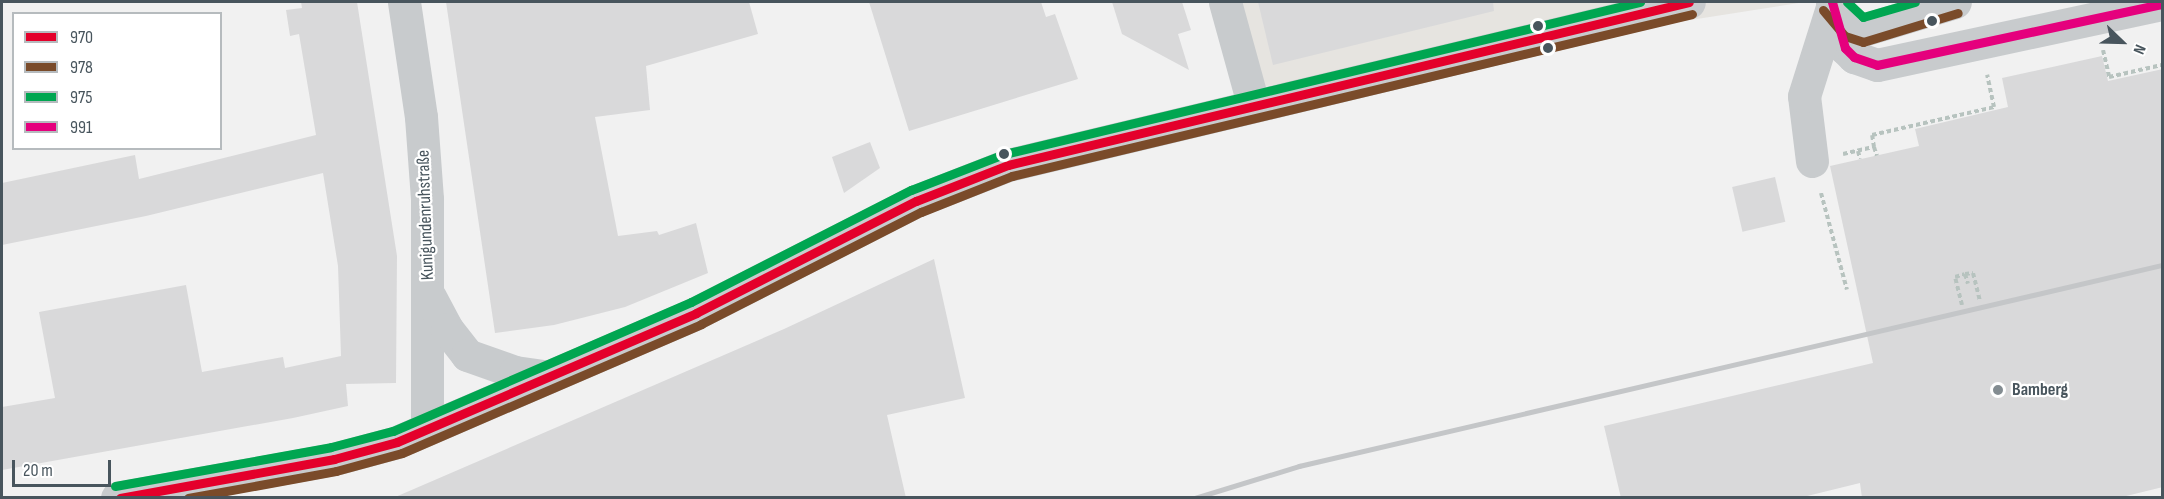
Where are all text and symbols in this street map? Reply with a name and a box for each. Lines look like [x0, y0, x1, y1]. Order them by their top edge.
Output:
legend [12, 12, 222, 150]
north arrow [2092, 12, 2152, 72]
unlabelled marker [1926, 15, 1938, 27]
unlabelled marker [1532, 20, 1544, 32]
text: 970 [70, 27, 93, 48]
unlabelled marker [1542, 42, 1554, 54]
text: N [2129, 42, 2149, 57]
text: 978 [70, 57, 93, 78]
text: 975 [70, 87, 92, 108]
text: 991 [70, 117, 92, 138]
unlabelled marker [998, 148, 1010, 160]
street label: Kunigundenruhstraße [413, 150, 439, 280]
place label: Bamberg [2012, 379, 2068, 401]
marker: Bamberg [1989, 381, 2007, 399]
scale bar [15, 448, 114, 486]
text: 20 m [23, 460, 53, 481]

